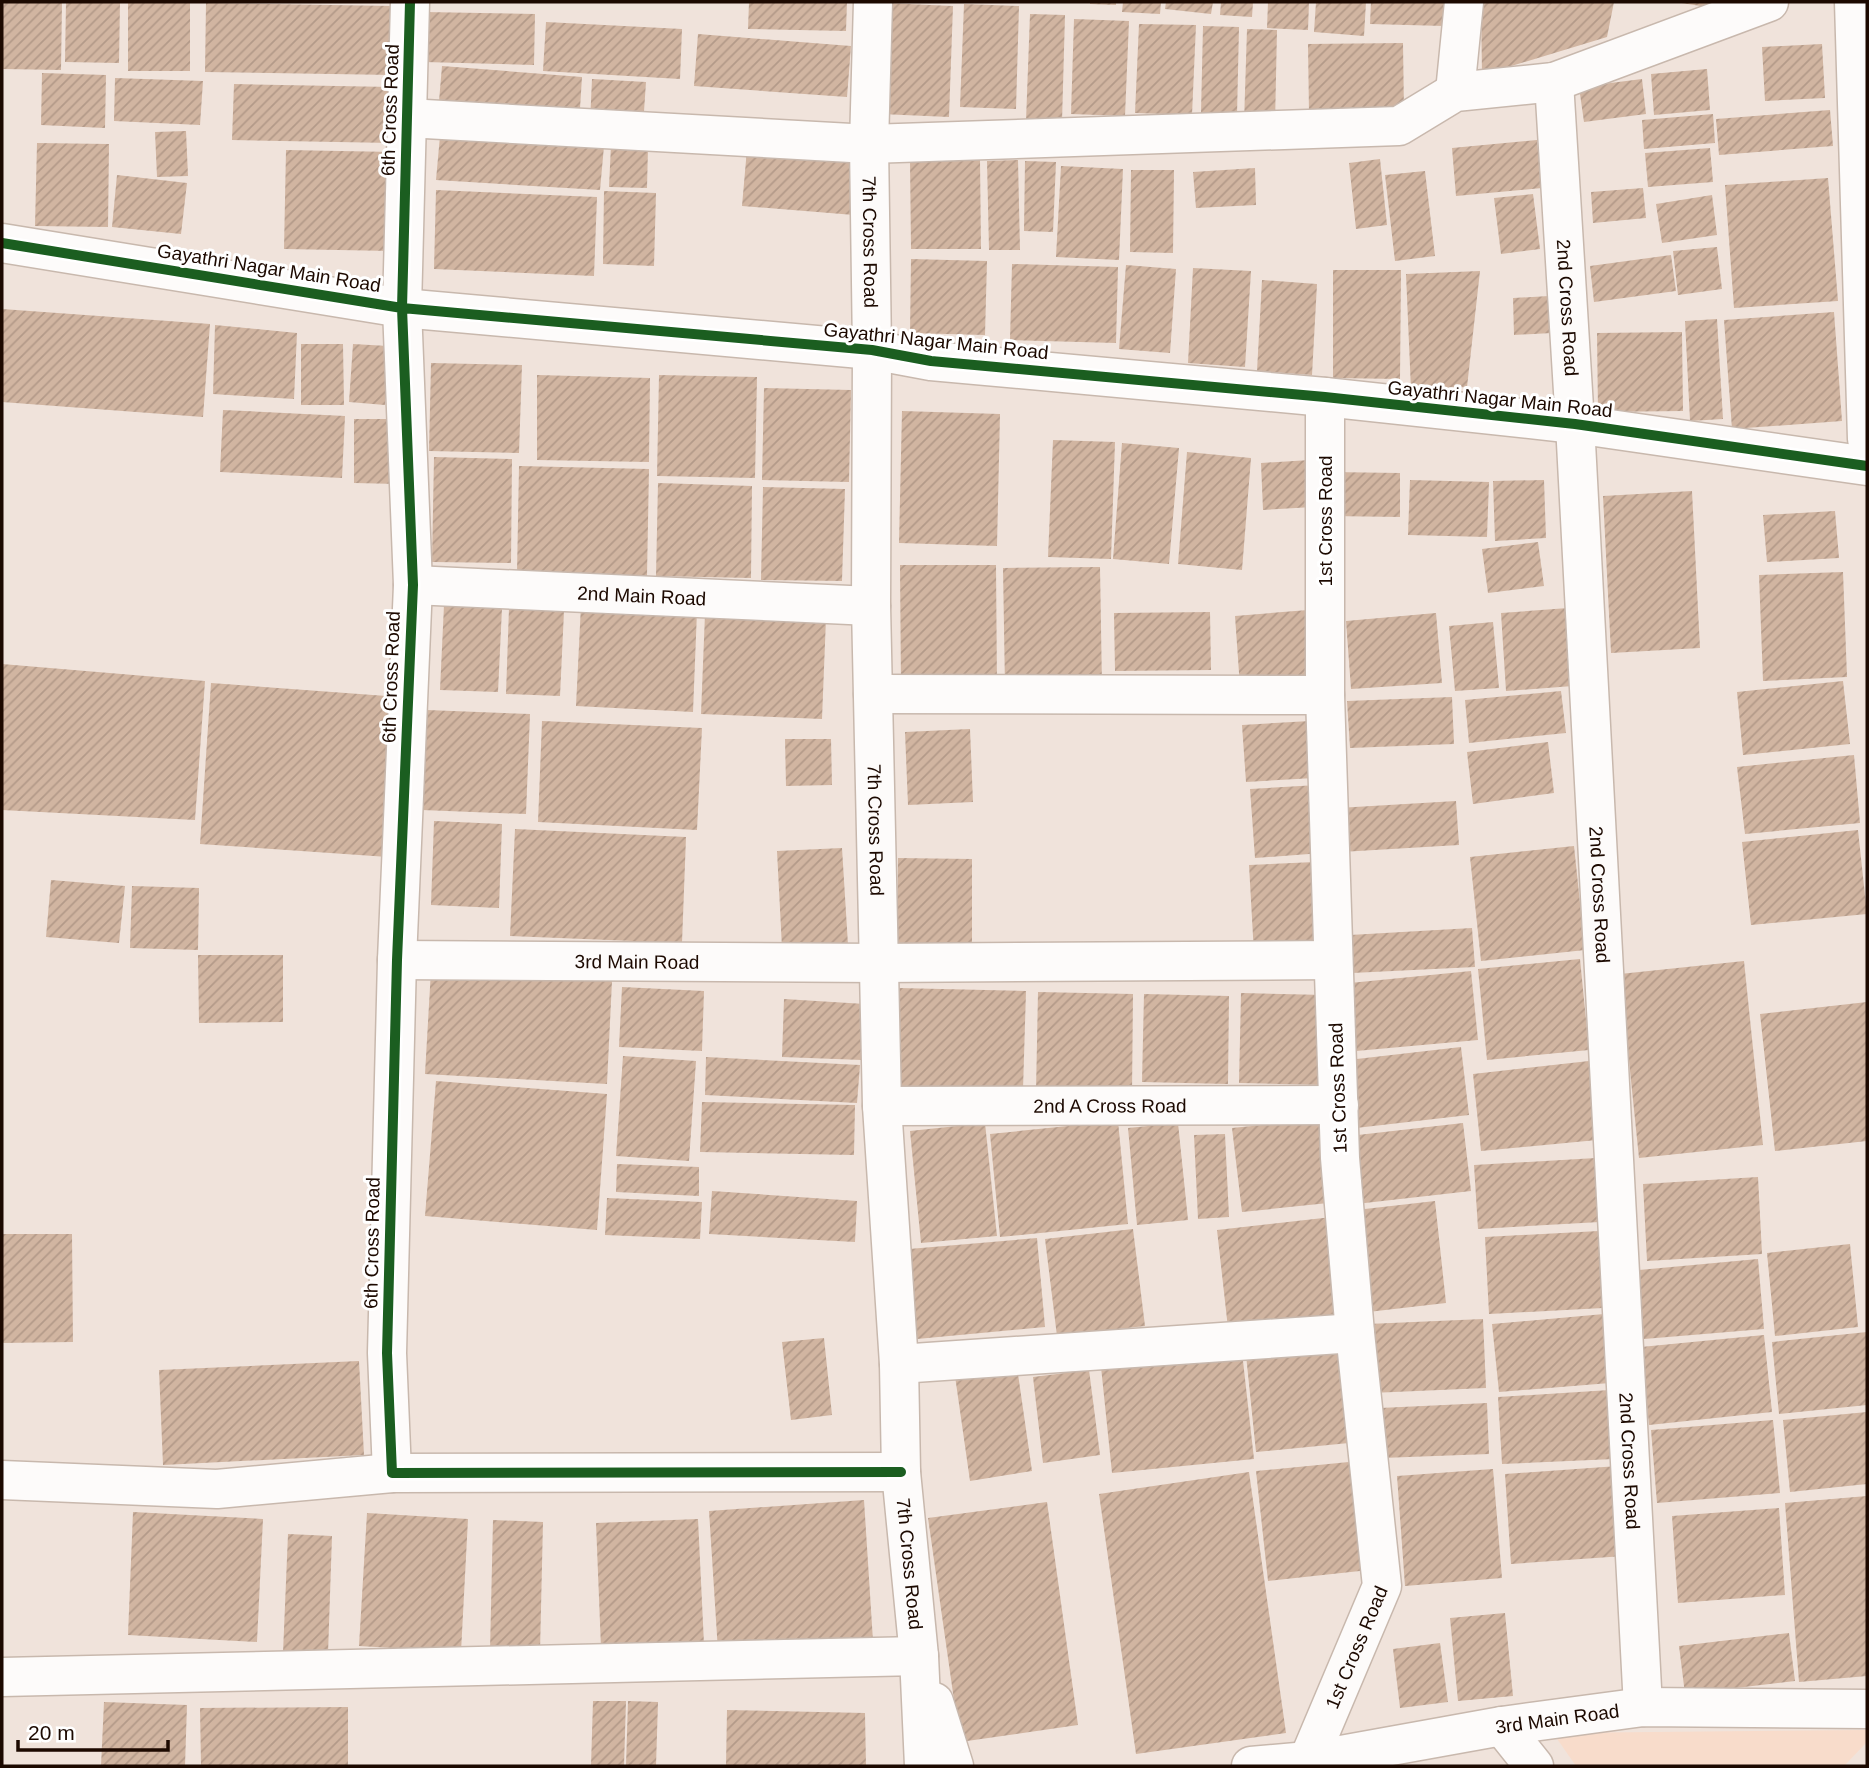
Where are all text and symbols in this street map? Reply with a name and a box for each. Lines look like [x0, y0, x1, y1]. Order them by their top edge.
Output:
street label: 6th Cross Road [377, 44, 403, 176]
street label: 7th Cross Road [859, 176, 882, 308]
street label: 2nd Cross Road [1553, 238, 1583, 377]
street label: Gayathri Nagar Main Road [156, 240, 382, 296]
street label: Gayathri Nagar Main Road [823, 319, 1049, 363]
street label: Gayathri Nagar Main Road [1387, 377, 1613, 421]
street label: 1st Cross Road [1315, 456, 1336, 586]
street label: 2nd Main Road [577, 582, 707, 609]
street label: 6th Cross Road [378, 611, 404, 743]
street label: 7th Cross Road [864, 764, 888, 896]
street label: 2nd Cross Road [1586, 826, 1614, 964]
street label: 3rd Main Road [575, 951, 699, 972]
street label: 1st Cross Road [1325, 1022, 1351, 1154]
street label: 2nd A Cross Road [1033, 1095, 1187, 1116]
street label: 6th Cross Road [360, 1177, 384, 1309]
street label: 2nd Cross Road [1616, 1392, 1644, 1530]
street label: 7th Cross Road [893, 1497, 927, 1631]
street label: 1st Cross Road [1321, 1583, 1391, 1712]
street label: 3rd Main Road [1494, 1700, 1620, 1738]
scale bar [18, 1708, 168, 1752]
text: 20 m [28, 1721, 75, 1744]

